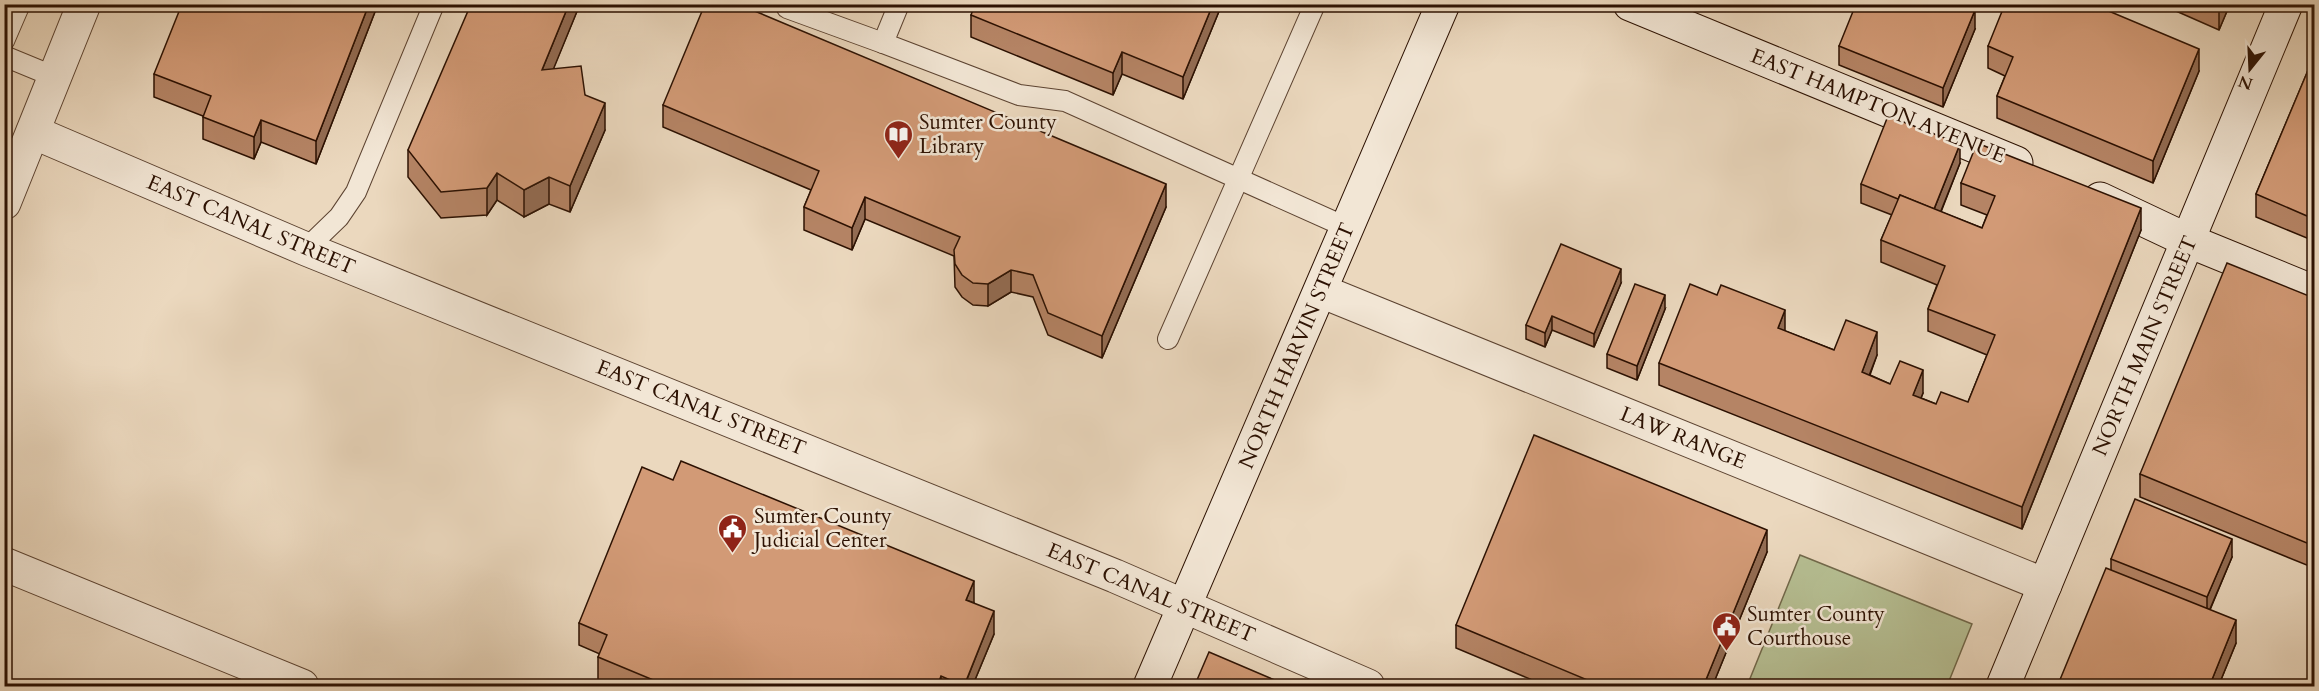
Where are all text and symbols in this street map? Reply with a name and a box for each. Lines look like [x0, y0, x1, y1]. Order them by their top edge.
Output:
north arrow [2220, 39, 2280, 99]
street label: EAST HAMPTON AVENUE [1746, 41, 2010, 171]
text: N [2236, 70, 2256, 95]
place label: Sumter County Library [919, 108, 1057, 161]
library icon: Sumter County Library [882, 118, 914, 160]
street label: EAST CANAL STREET [142, 168, 360, 282]
street label: NORTH HARVIN STREET [1232, 219, 1362, 473]
street label: NORTH MAIN STREET [2085, 232, 2205, 460]
street label: EAST CANAL STREET [592, 353, 810, 463]
street label: LAW RANGE [1616, 400, 1750, 476]
place label: Sumter County Judicial Center [751, 502, 892, 555]
public building icon: Sumter County Judicial Center [717, 512, 749, 554]
street label: EAST CANAL STREET [1042, 536, 1260, 650]
place label: Sumter County Courthouse [1747, 600, 1885, 653]
public building icon: Sumter County Courthouse [1710, 610, 1742, 652]

